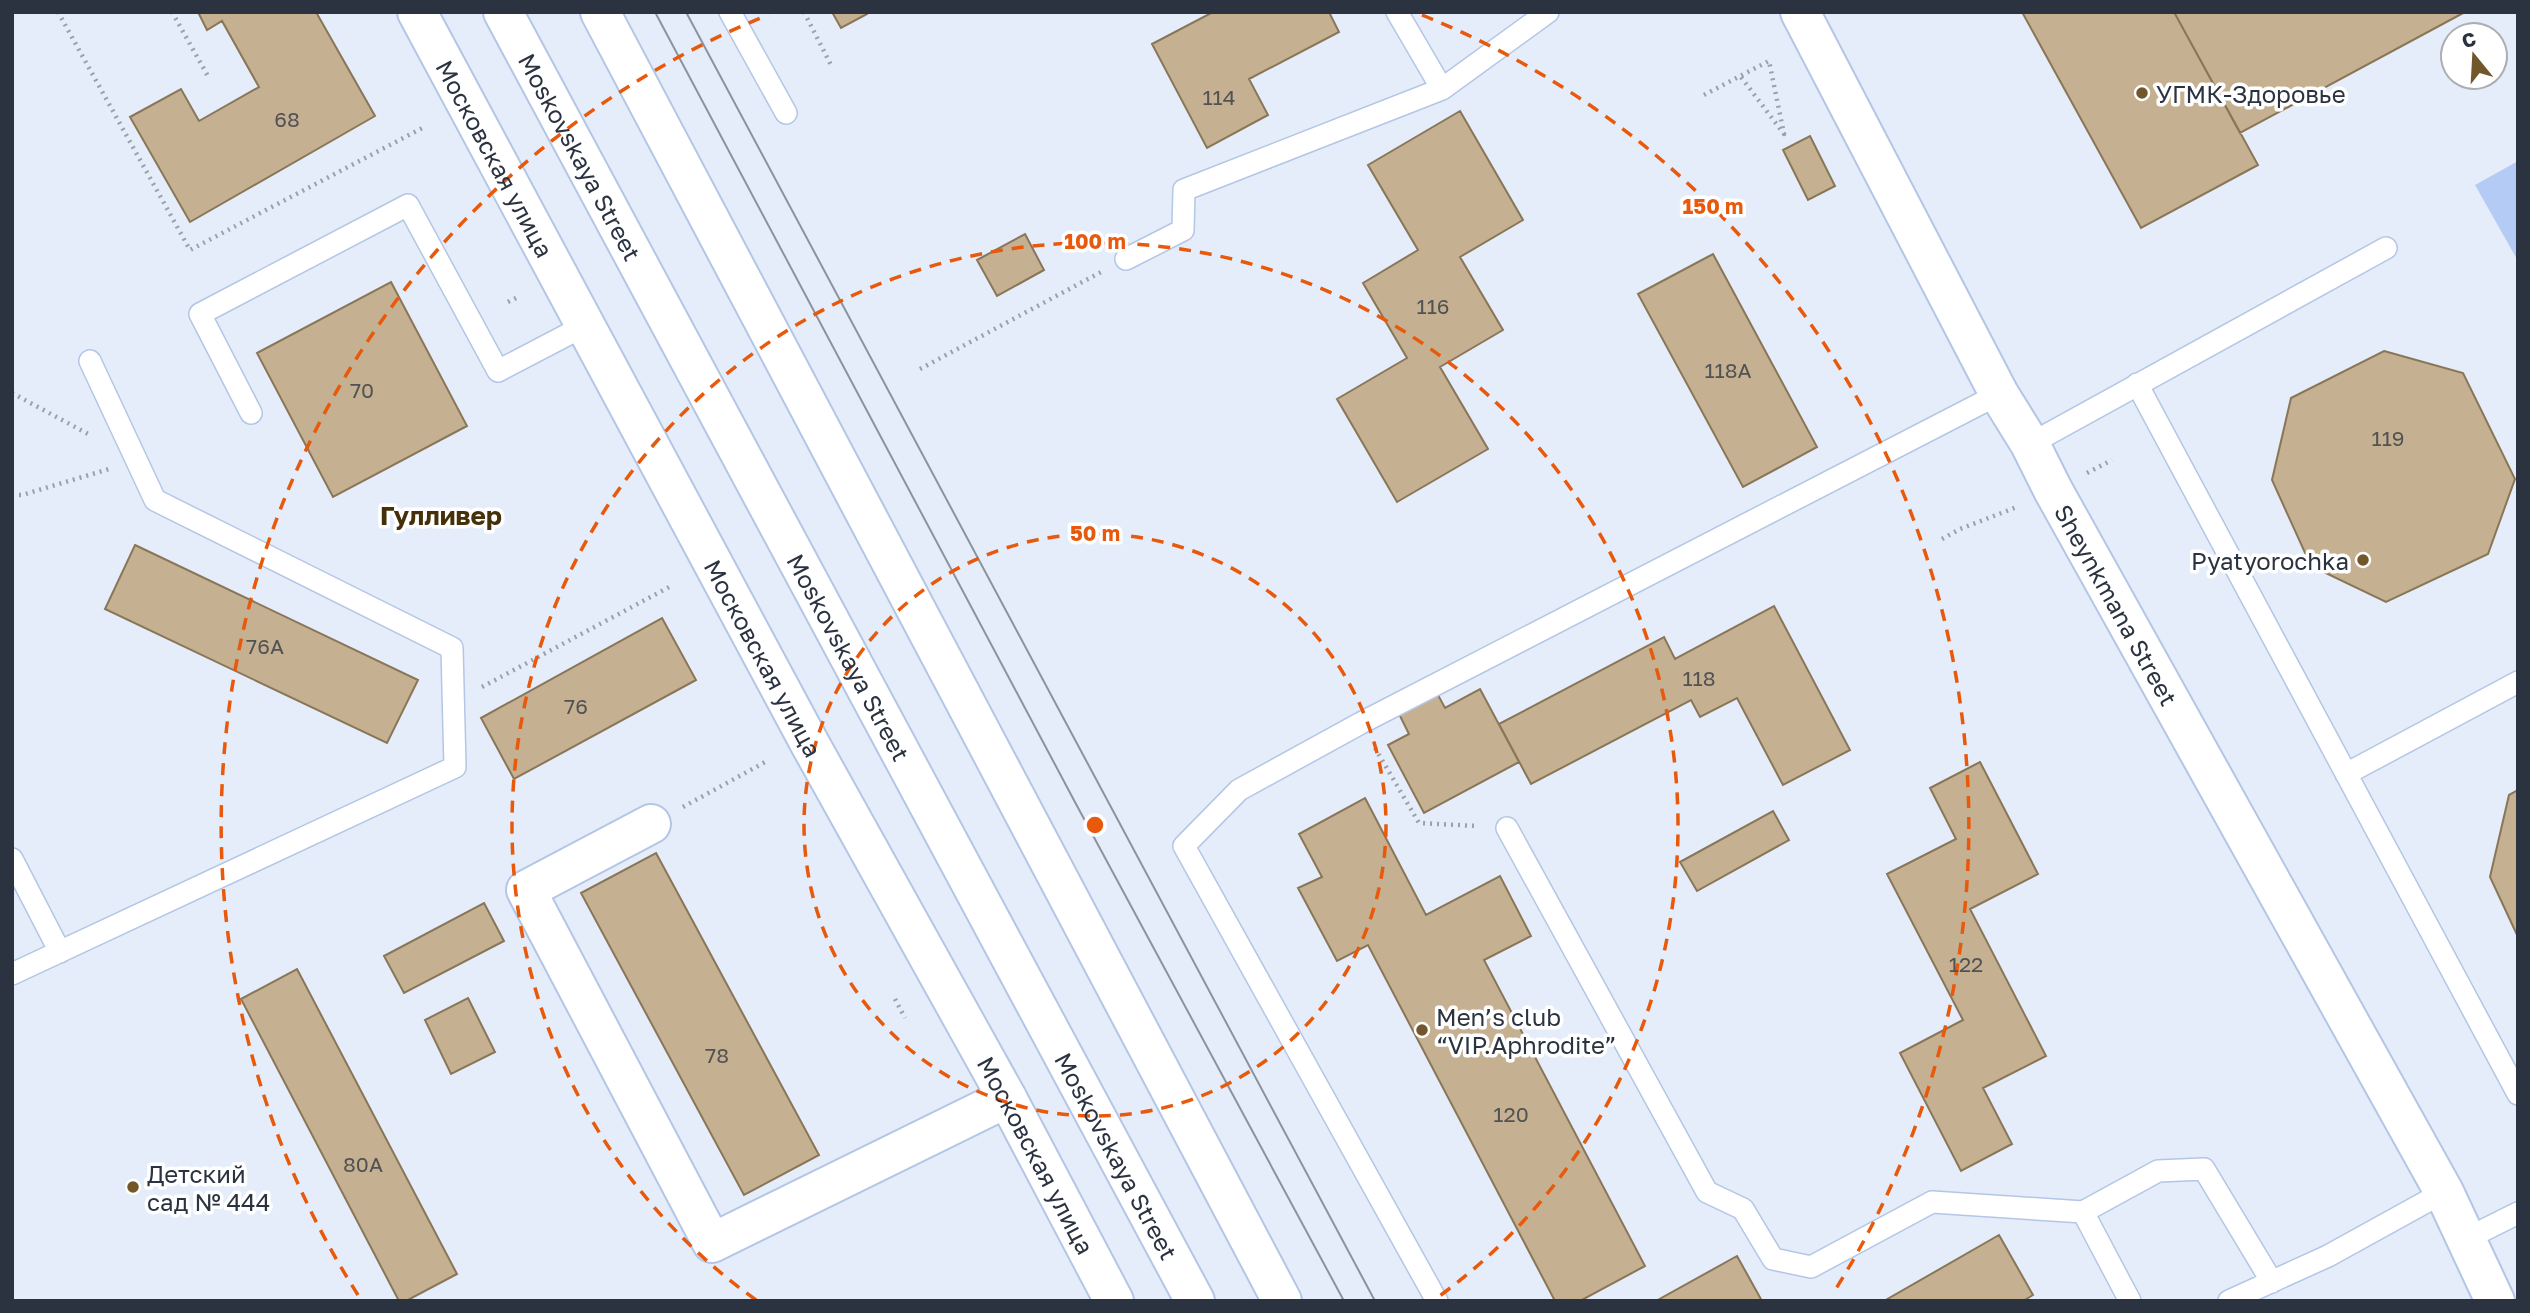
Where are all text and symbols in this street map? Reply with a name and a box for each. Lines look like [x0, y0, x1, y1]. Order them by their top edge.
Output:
north arrow [2439, 21, 2509, 91]
text: С [2459, 26, 2479, 52]
street label: Moskovskaya Street [513, 48, 648, 265]
street label: Московская улица [431, 55, 560, 262]
place label: УГМК-Здоровье [2156, 79, 2346, 108]
house number: 114 [1202, 84, 1236, 110]
marker: УГМК-Здоровье [2134, 85, 2150, 101]
house number: 68 [274, 106, 300, 132]
text: 150 m [1683, 193, 1743, 219]
text: 100 m [1064, 228, 1126, 254]
house number: 116 [1416, 293, 1450, 319]
house number: 118А [1704, 357, 1752, 383]
house number: 70 [350, 377, 374, 403]
house number: 119 [2371, 425, 2405, 451]
street label: Sheynkmana Street [2049, 499, 2184, 710]
district label: Гулливер [380, 500, 502, 531]
text: 50 m [1070, 520, 1120, 546]
place label: Pyatyorochka [2191, 546, 2349, 575]
street label: Moskovskaya Street [782, 548, 917, 765]
marker: Pyatyorochka [2355, 552, 2371, 568]
street label: Московская улица [699, 554, 829, 762]
house number: 76А [246, 633, 284, 659]
house number: 118 [1682, 665, 1716, 691]
house number: 76 [564, 693, 588, 719]
centre of rings [1083, 813, 1107, 837]
house number: 122 [1949, 951, 1983, 977]
place label: Men’s club “VIP.Aphrodite” [1436, 1002, 1617, 1059]
marker: Men’s club “VIP.Aphrodite” [1414, 1022, 1430, 1038]
house number: 78 [705, 1042, 729, 1068]
street label: Moskovskaya Street [1050, 1047, 1184, 1264]
street label: Московская улица [972, 1051, 1101, 1259]
house number: 120 [1493, 1101, 1529, 1127]
house number: 80А [343, 1151, 383, 1177]
place label: Детский сад № 444 [147, 1159, 270, 1216]
marker: Детский сад № 444 [125, 1179, 141, 1195]

